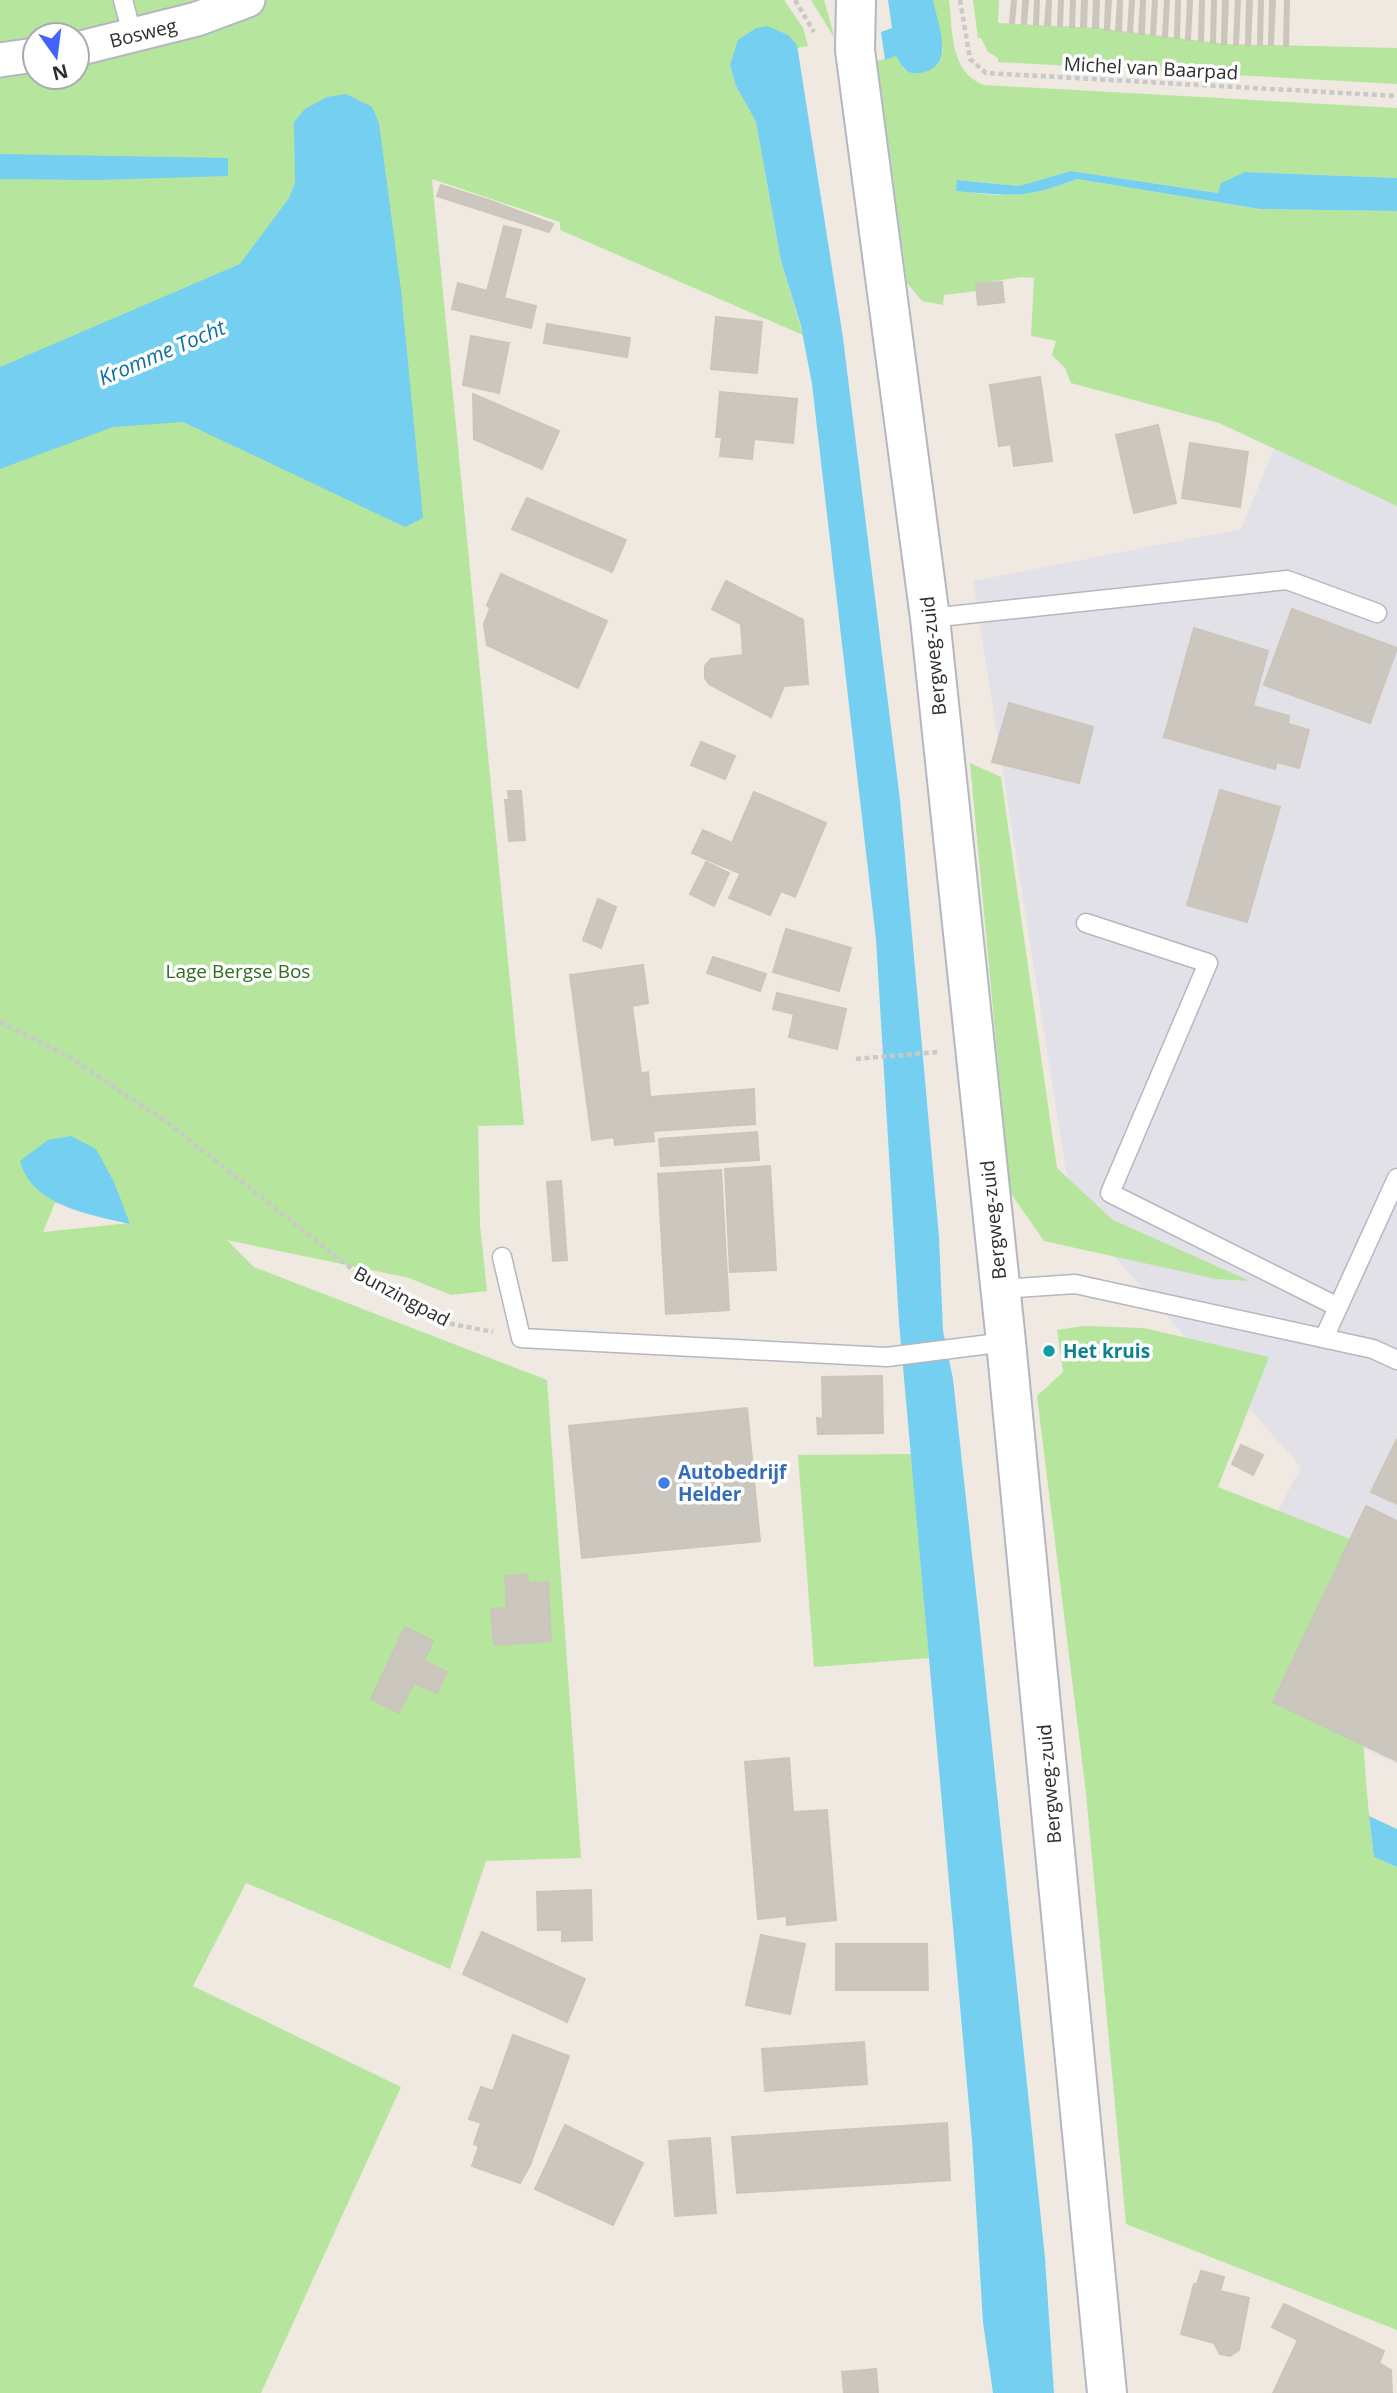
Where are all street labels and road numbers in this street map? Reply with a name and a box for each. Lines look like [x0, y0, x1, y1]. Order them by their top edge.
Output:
street label: Bosweg [107, 12, 179, 54]
street label: Michel van Baarpad [1063, 50, 1239, 86]
street label: Bergweg-zuid [914, 595, 952, 717]
street label: Bergweg-zuid [974, 1159, 1012, 1281]
street label: Bunzingpad [350, 1260, 454, 1332]
street label: Bergweg-zuid [1031, 1723, 1067, 1845]

